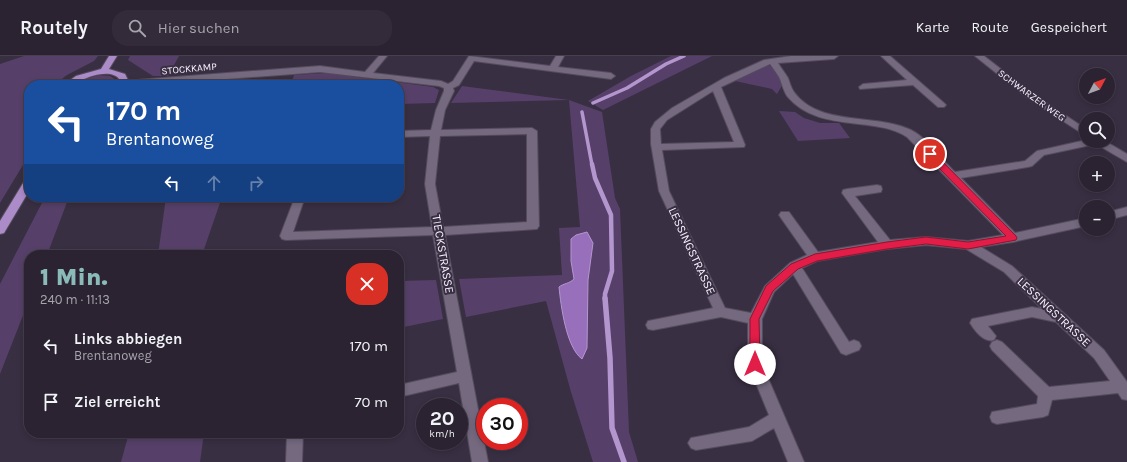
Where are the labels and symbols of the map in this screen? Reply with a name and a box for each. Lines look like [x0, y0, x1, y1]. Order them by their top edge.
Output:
street label: STOCKKAMP [161, 61, 218, 77]
street label: SCHWARZER WEG [995, 67, 1067, 124]
north arrow [1079, 68, 1115, 104]
pin [913, 137, 947, 171]
street label: LESSINGSTRASSE [666, 205, 718, 297]
street label: TIECKSTRASSE [429, 214, 457, 294]
street label: LESSINGSTRASSE [1015, 275, 1093, 349]
position arrow [734, 343, 776, 385]
speed limit sign: 30 [476, 398, 528, 450]

